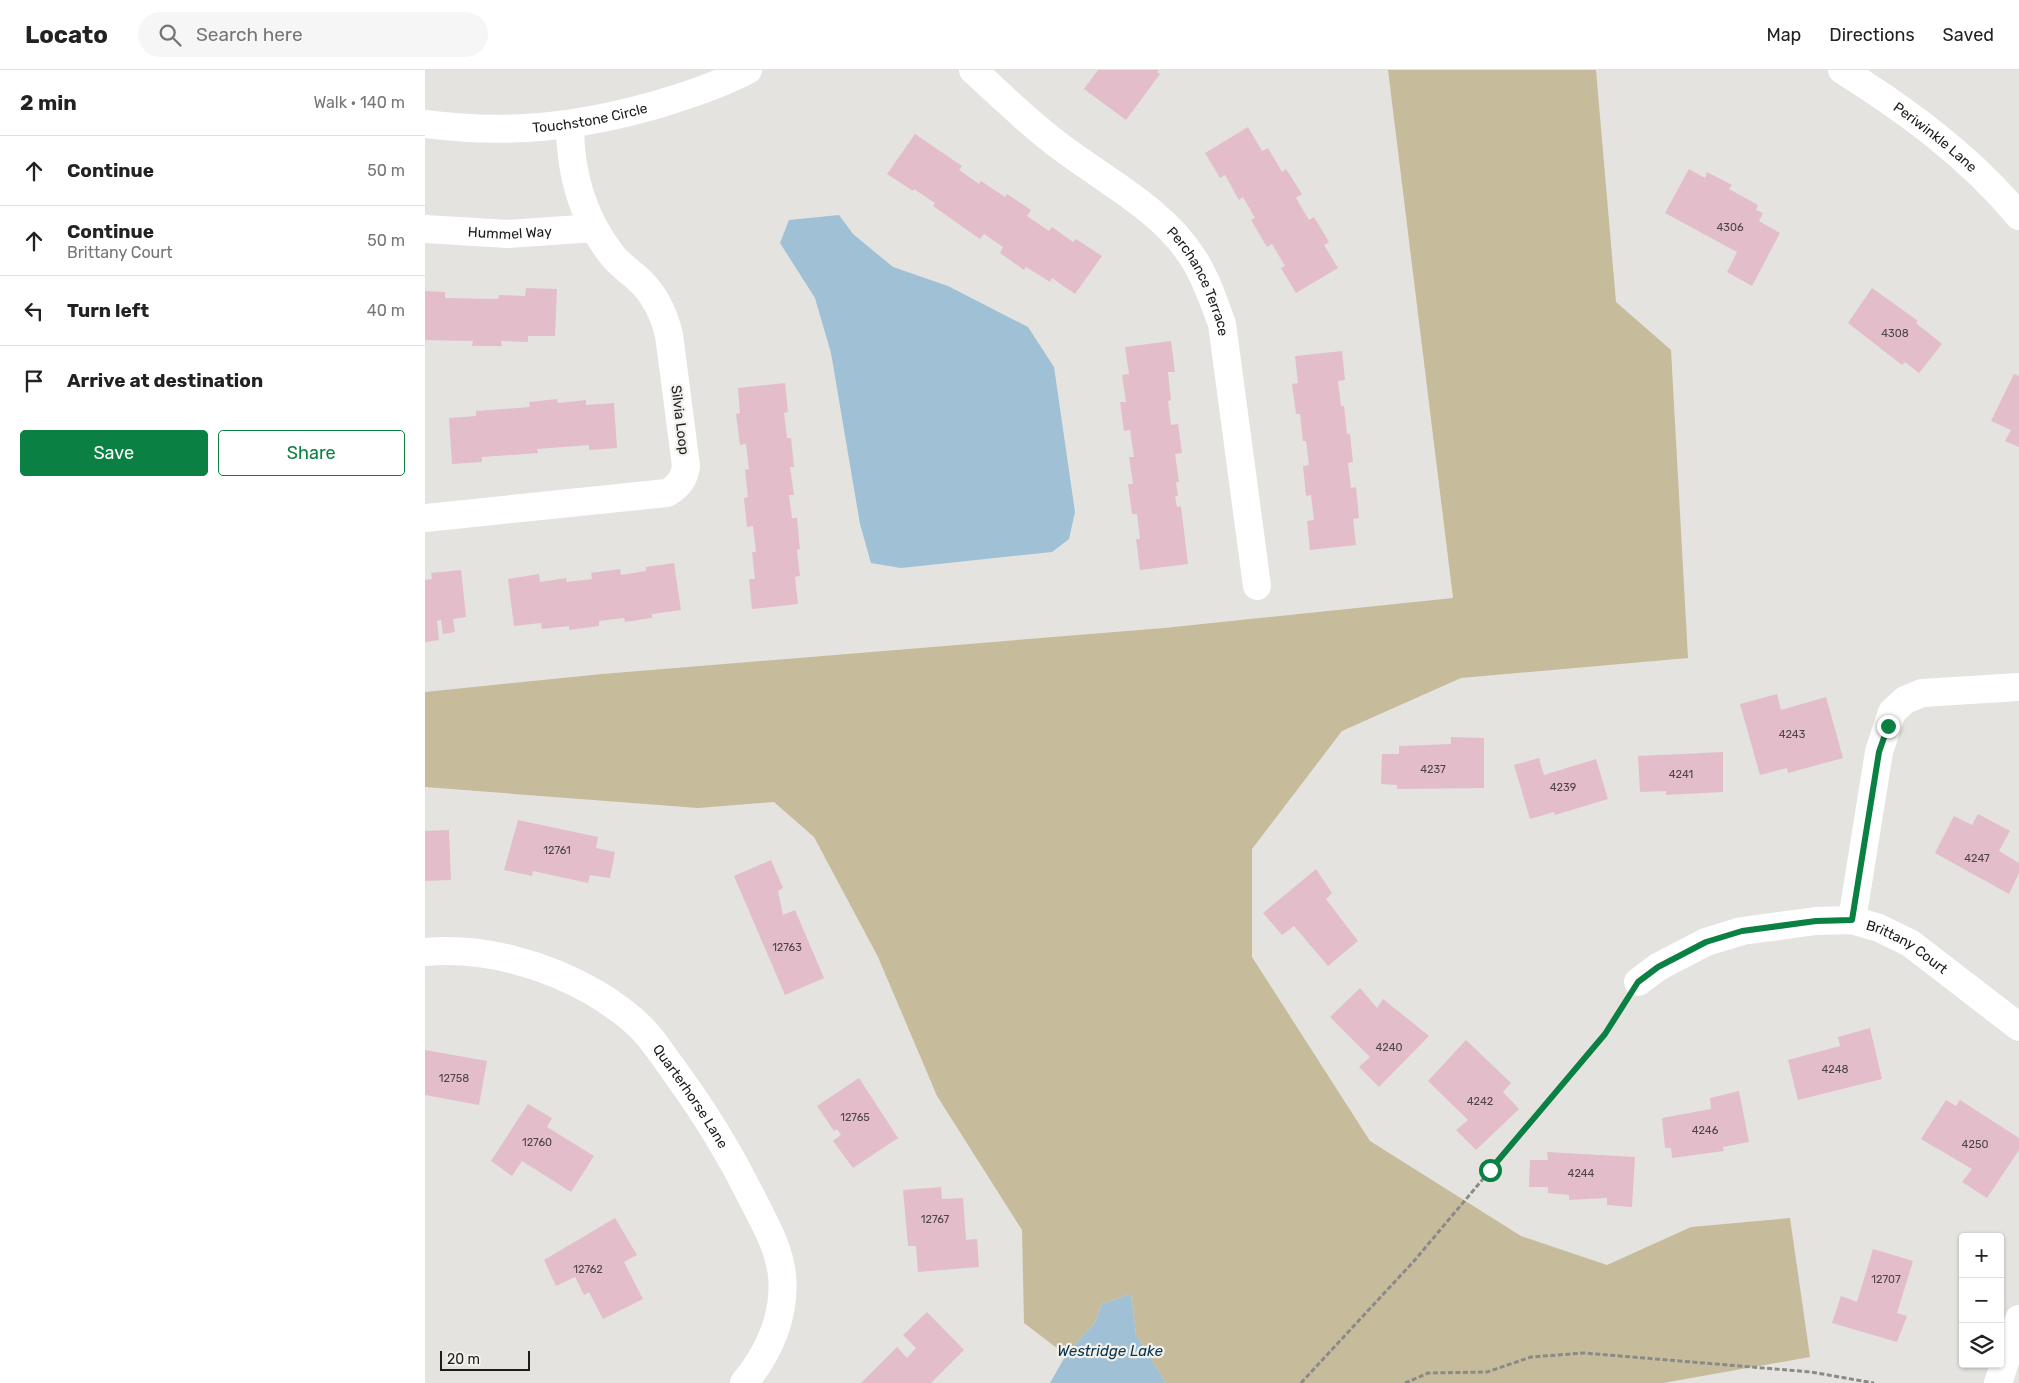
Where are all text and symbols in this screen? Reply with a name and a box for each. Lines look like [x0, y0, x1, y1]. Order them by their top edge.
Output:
search box [138, 12, 488, 57]
text: Locato [25, 21, 108, 49]
icon: search [156, 21, 184, 49]
text: Search here [196, 23, 303, 46]
text: Map [1766, 24, 1801, 46]
text: Directions [1829, 24, 1915, 46]
text: Saved [1943, 24, 1994, 46]
text: 2 min [20, 90, 77, 115]
text: Walk · 140 m [314, 93, 405, 112]
street label: Periwinkle Lane [1890, 98, 1981, 176]
street label: Touchstone Circle [532, 99, 649, 136]
icon: ahead [20, 157, 48, 185]
text: Continue [67, 159, 154, 182]
text: 50 m [367, 161, 405, 180]
text: Continue [67, 220, 154, 243]
house number: 4306 [1716, 221, 1744, 234]
street label: Hummel Way [467, 222, 553, 243]
street label: Perchance Terrace [1164, 223, 1232, 337]
icon: ahead [20, 227, 48, 255]
text: 50 m [367, 231, 405, 250]
text: Brittany Court [67, 243, 173, 262]
icon: left [20, 297, 48, 325]
text: Turn left [67, 299, 149, 322]
text: 40 m [367, 301, 405, 320]
house number: 4308 [1881, 327, 1909, 340]
icon: arrive [20, 367, 48, 395]
text: Arrive at destination [67, 369, 263, 392]
street label: Silvia Loop [667, 384, 693, 456]
button: Save [20, 430, 208, 476]
button: Share [218, 430, 405, 476]
route end [1877, 715, 1900, 738]
house number: 4243 [1779, 728, 1806, 741]
house number: 4237 [1420, 763, 1446, 776]
house number: 4241 [1669, 768, 1693, 781]
house number: 4239 [1550, 781, 1576, 794]
house number: 12761 [543, 844, 571, 857]
house number: 4247 [1964, 852, 1990, 865]
street label: Brittany Court [1864, 916, 1951, 978]
house number: 12763 [772, 941, 802, 954]
street label: Quarterhorse Lane [650, 1041, 732, 1151]
house number: 4240 [1376, 1041, 1403, 1054]
house number: 4248 [1821, 1063, 1849, 1076]
house number: 12758 [439, 1072, 469, 1085]
house number: 4242 [1467, 1095, 1493, 1108]
house number: 12765 [840, 1111, 870, 1124]
house number: 4246 [1692, 1124, 1719, 1137]
house number: 12760 [522, 1136, 552, 1149]
house number: 4250 [1962, 1138, 1988, 1151]
route start [1479, 1159, 1502, 1182]
house number: 4244 [1568, 1167, 1595, 1180]
house number: 12767 [921, 1213, 950, 1226]
map controls [1959, 1233, 2004, 1368]
button: + [1959, 1233, 2004, 1278]
house number: 12762 [573, 1263, 603, 1276]
house number: 12707 [1871, 1273, 1901, 1286]
button: − [1959, 1278, 2004, 1323]
button: layers [1959, 1323, 2004, 1368]
water label: Westridge Lake [1057, 1342, 1163, 1360]
scale bar [440, 1348, 530, 1371]
text: 20 m [447, 1351, 480, 1368]

